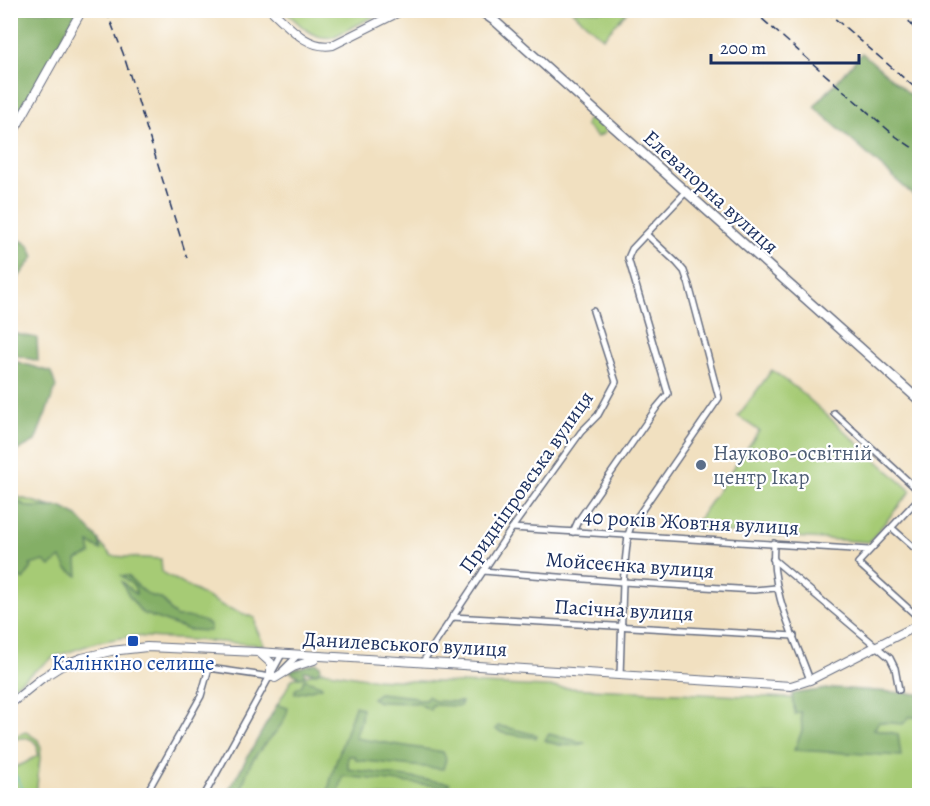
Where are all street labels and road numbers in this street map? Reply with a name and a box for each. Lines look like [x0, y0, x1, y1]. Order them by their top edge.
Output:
street label: Елеваторна вулиця [637, 124, 785, 260]
street label: Придніпровська вулиця [452, 385, 600, 579]
street label: 40 років Жовтня вулиця [582, 502, 800, 542]
street label: Мойсеєнка вулиця [545, 545, 715, 585]
street label: Пасічна вулиця [554, 592, 694, 628]
street label: Данилевського вулиця [302, 625, 508, 663]

